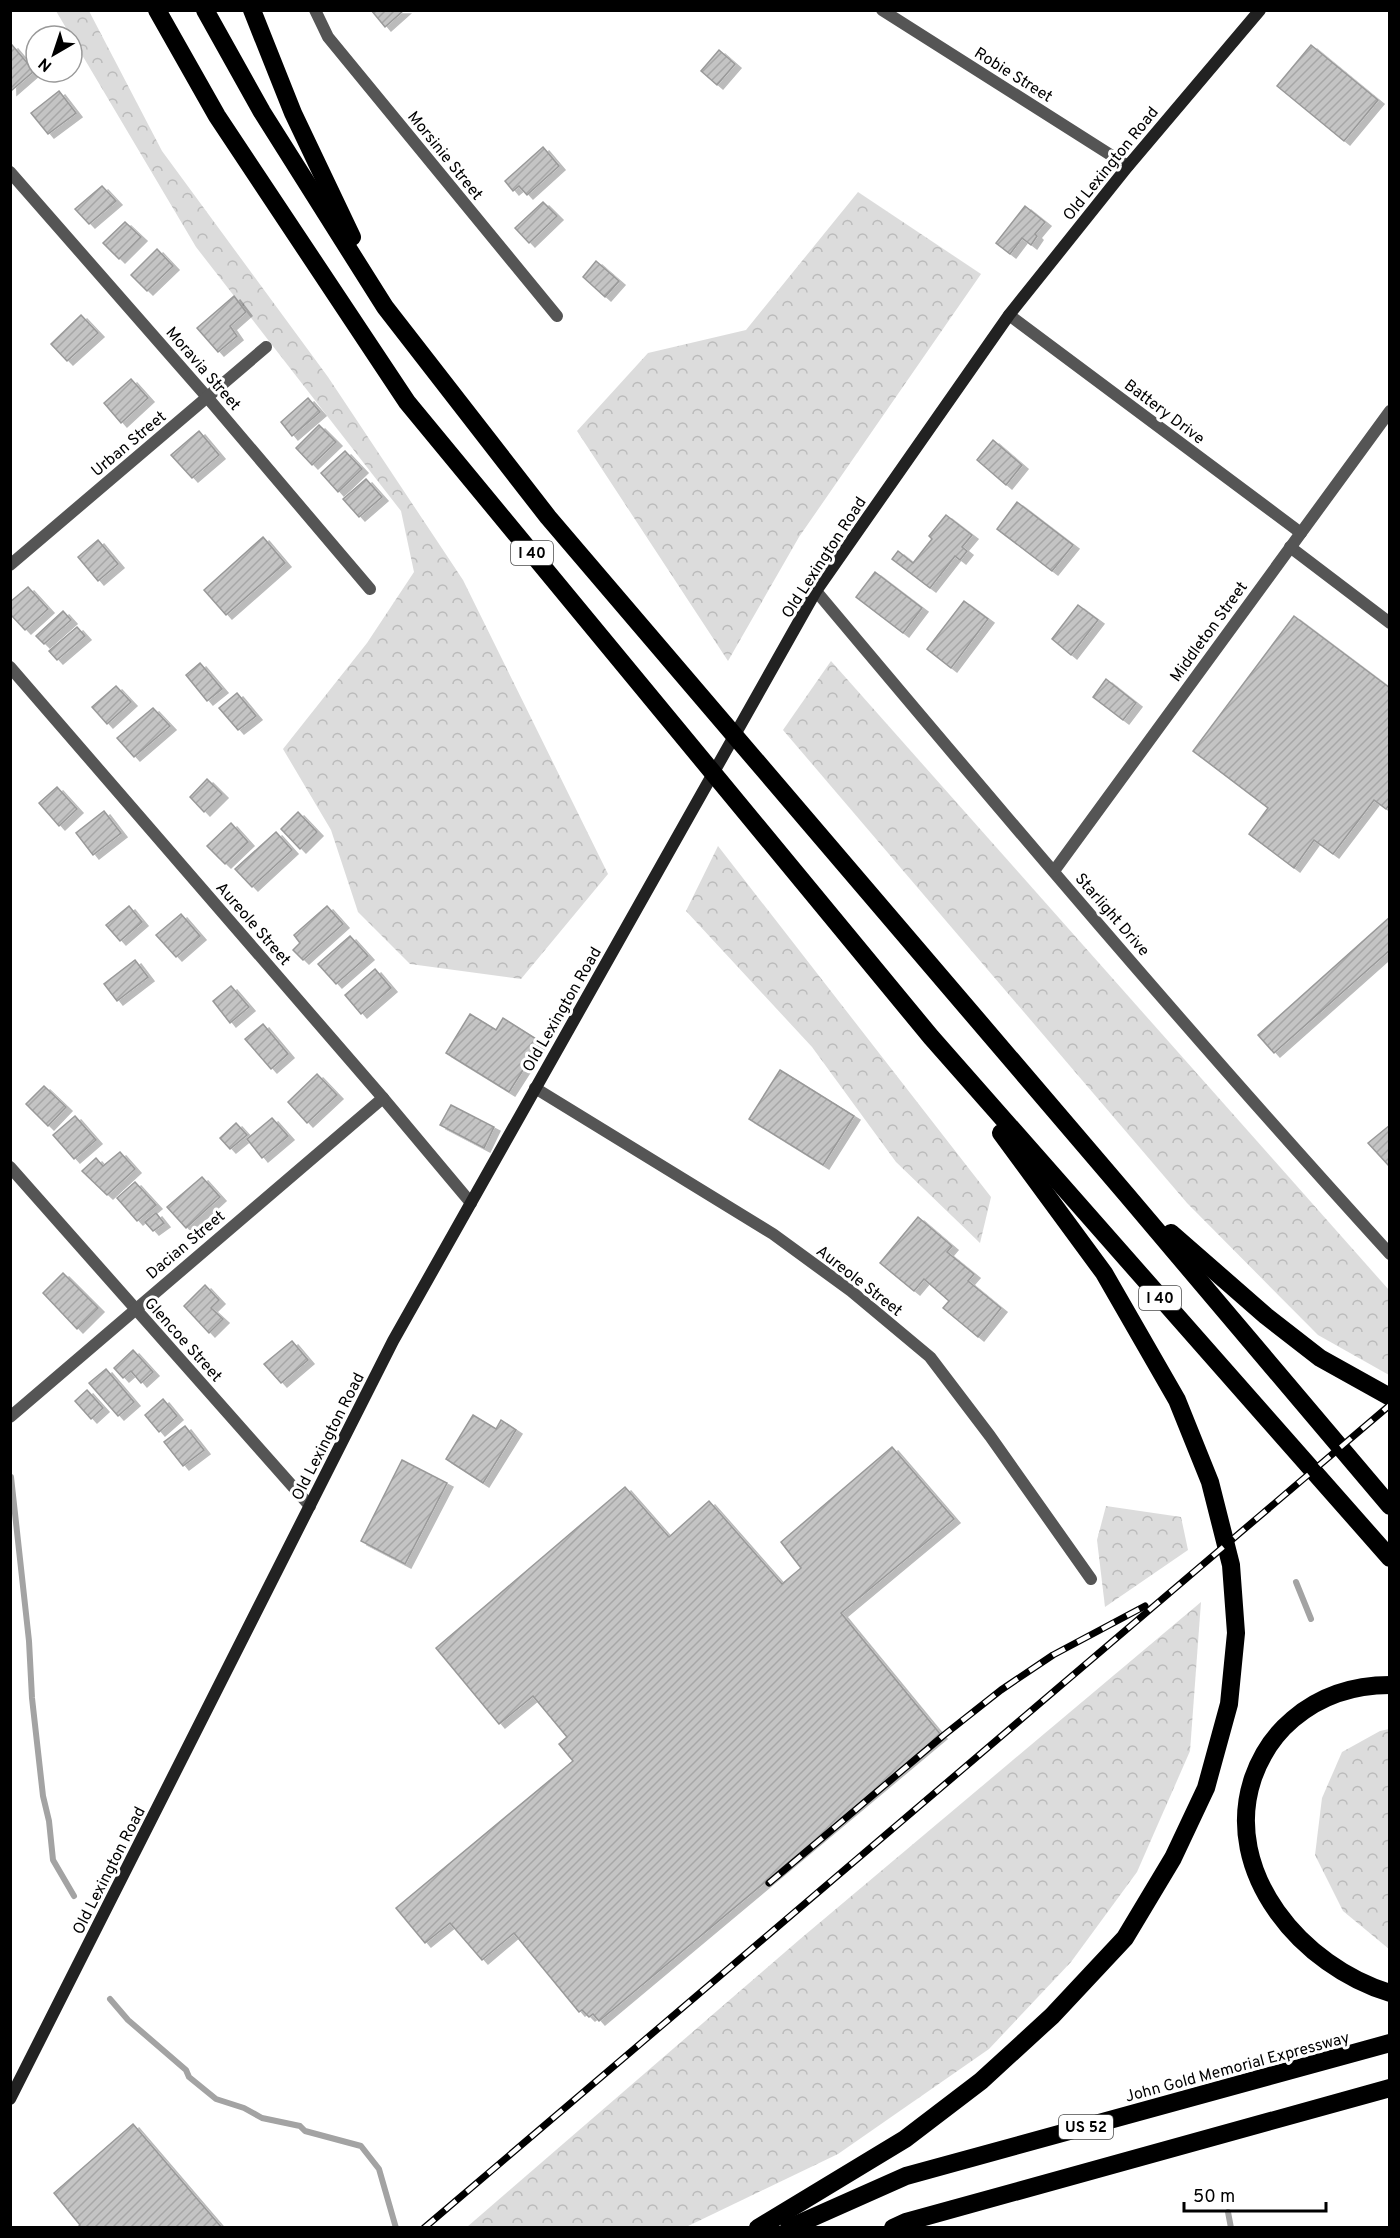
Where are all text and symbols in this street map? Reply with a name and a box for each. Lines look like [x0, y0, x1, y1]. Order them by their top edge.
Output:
north arrow [24, 24, 84, 84]
street label: Robie Street [970, 44, 1056, 108]
text: N [35, 53, 57, 75]
street label: Old Lexington Road [1059, 103, 1164, 225]
street label: Morsinie Street [402, 108, 486, 205]
street label: Moravia Street [161, 323, 244, 415]
street label: Battery Drive [1120, 376, 1208, 449]
street label: Urban Street [88, 407, 171, 482]
street label: Old Lexington Road [778, 494, 871, 623]
road number: I 40 [511, 541, 553, 565]
street label: Middleton Street [1167, 578, 1253, 686]
street label: Starlight Drive [1070, 870, 1153, 961]
street label: Aureole Street [211, 878, 294, 970]
street label: Old Lexington Road [519, 944, 607, 1076]
street label: Dacian Street [143, 1207, 230, 1284]
street label: Aureole Street [812, 1242, 906, 1322]
road number: I 40 [1139, 1286, 1181, 1310]
street label: Glencoe Street [139, 1294, 226, 1387]
street label: Old Lexington Road [288, 1370, 370, 1504]
street label: Old Lexington Road [69, 1804, 151, 1938]
street label: John Gold Memorial Expressway [1123, 2028, 1352, 2108]
road number: US 52 [1059, 2115, 1113, 2139]
scale bar [1184, 2175, 1326, 2213]
text: 50 m [1193, 2186, 1235, 2209]

